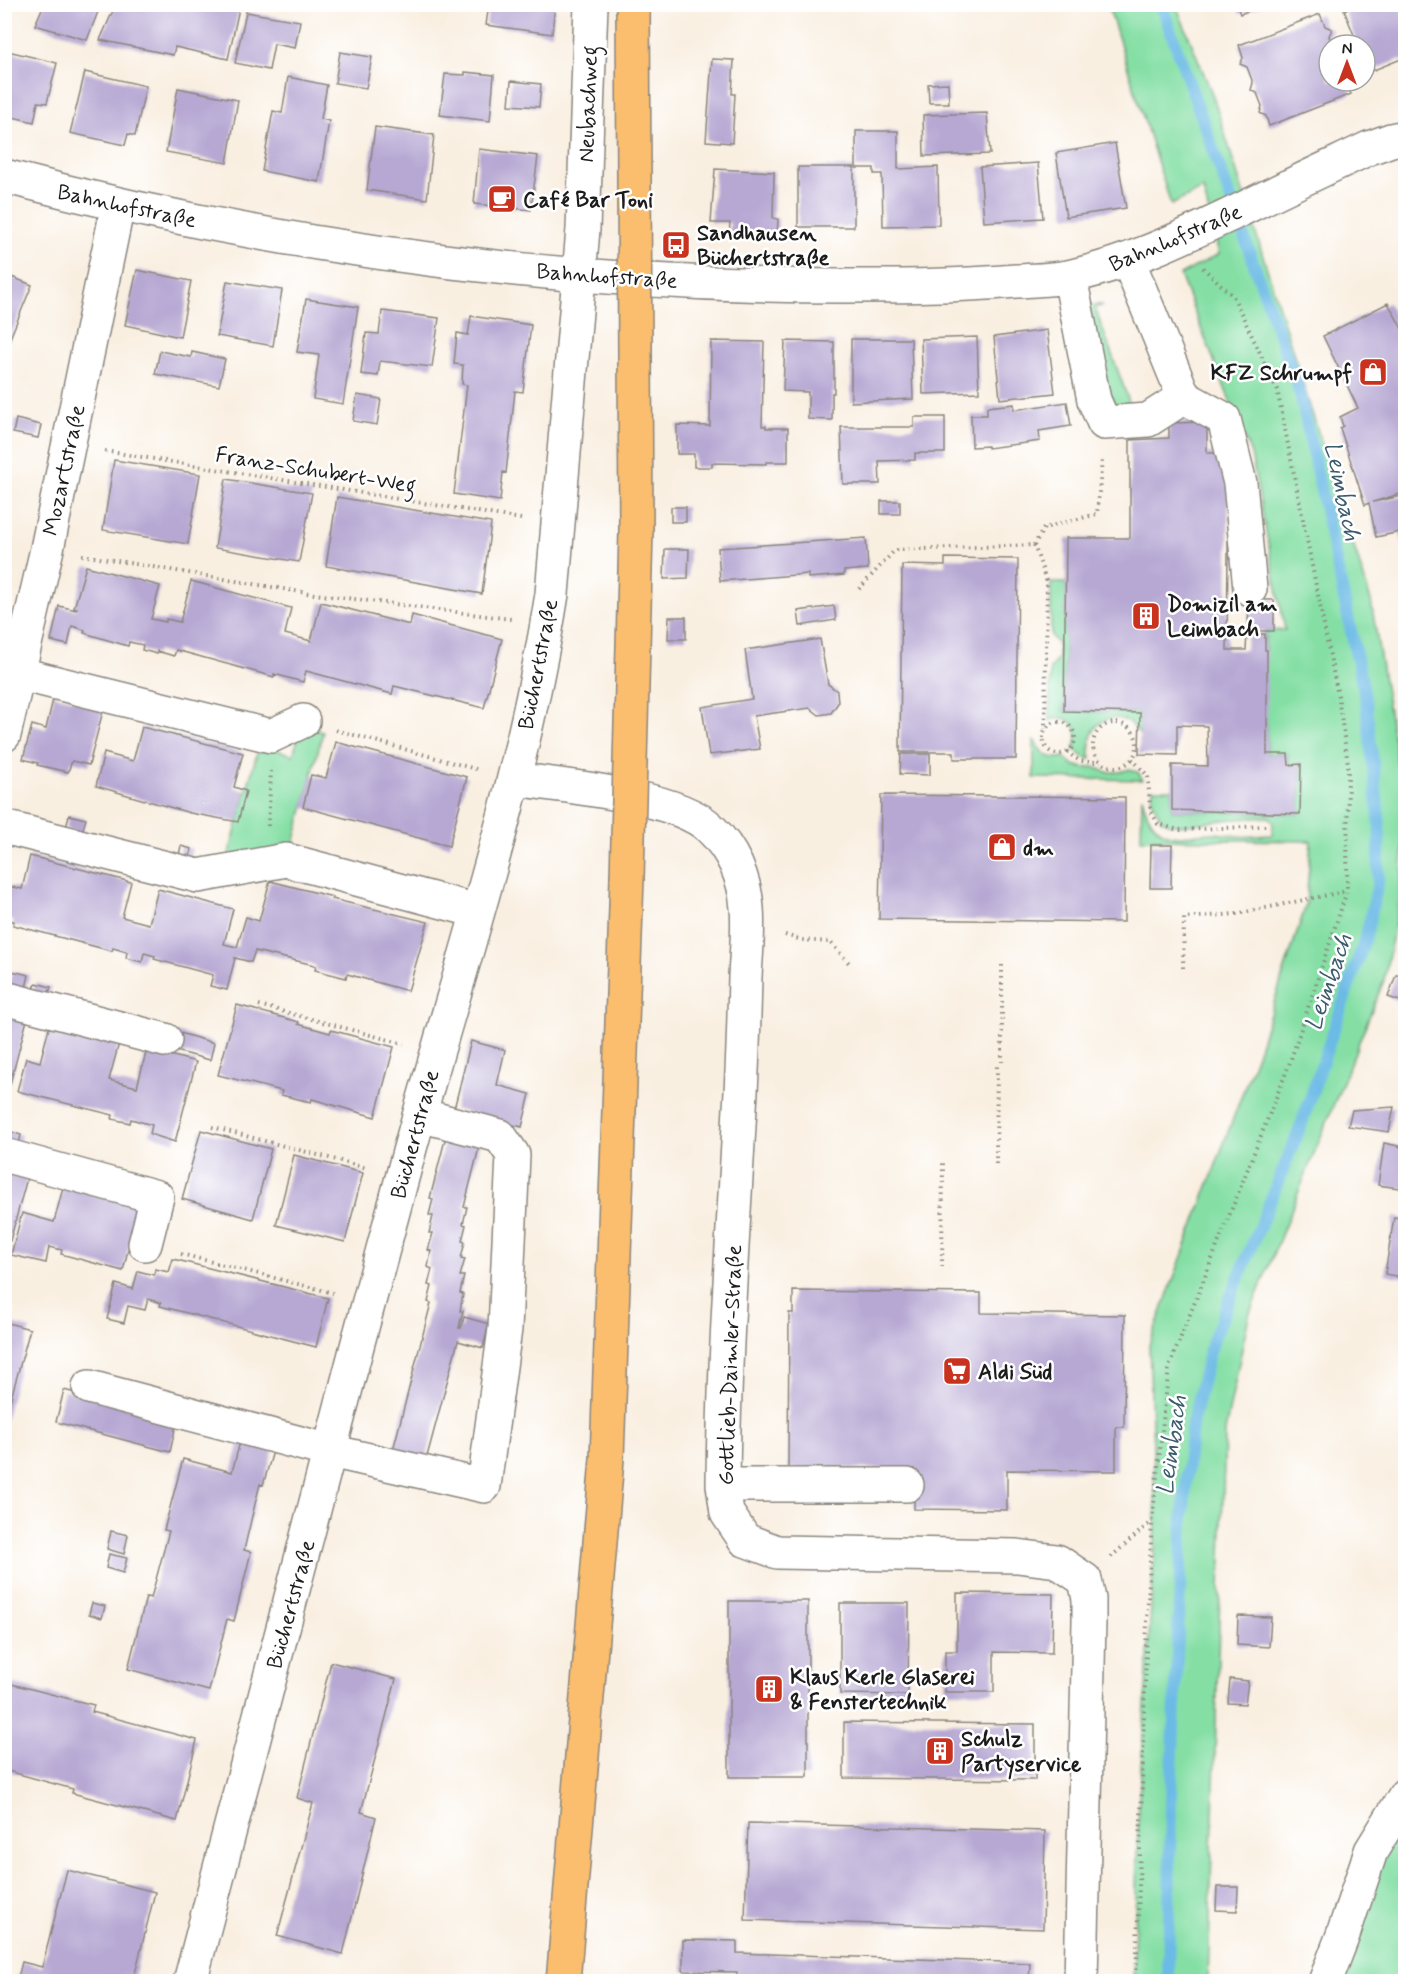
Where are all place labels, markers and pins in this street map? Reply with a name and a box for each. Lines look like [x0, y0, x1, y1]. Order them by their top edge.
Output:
cafe icon: Café Bar Toni [486, 183, 518, 215]
place label: Café Bar Toni [523, 187, 653, 215]
place label: Sandhausen Büchertstraße [697, 220, 830, 273]
bus stop icon: Sandhausen Büchertstraße [660, 229, 692, 261]
shop icon: KFZ Schrumpf [1357, 356, 1389, 388]
place label: KFZ Schrumpf [1210, 360, 1353, 388]
place label: Domizil am Leimbach [1167, 591, 1278, 644]
building icon: Domizil am Leimbach [1130, 600, 1162, 632]
shop icon: dm [986, 831, 1018, 863]
place label: dm [1023, 835, 1054, 863]
supermarket icon: Aldi Süd [941, 1355, 973, 1387]
place label: Aldi Süd [978, 1359, 1052, 1387]
place label: Klaus Kerle Glaserei & Fenstertechnik [790, 1664, 975, 1717]
building icon: Klaus Kerle Glaserei & Fenstertechnik [753, 1673, 785, 1705]
place label: Schulz Partyservice [961, 1726, 1082, 1780]
building icon: Schulz Partyservice [924, 1735, 956, 1767]

